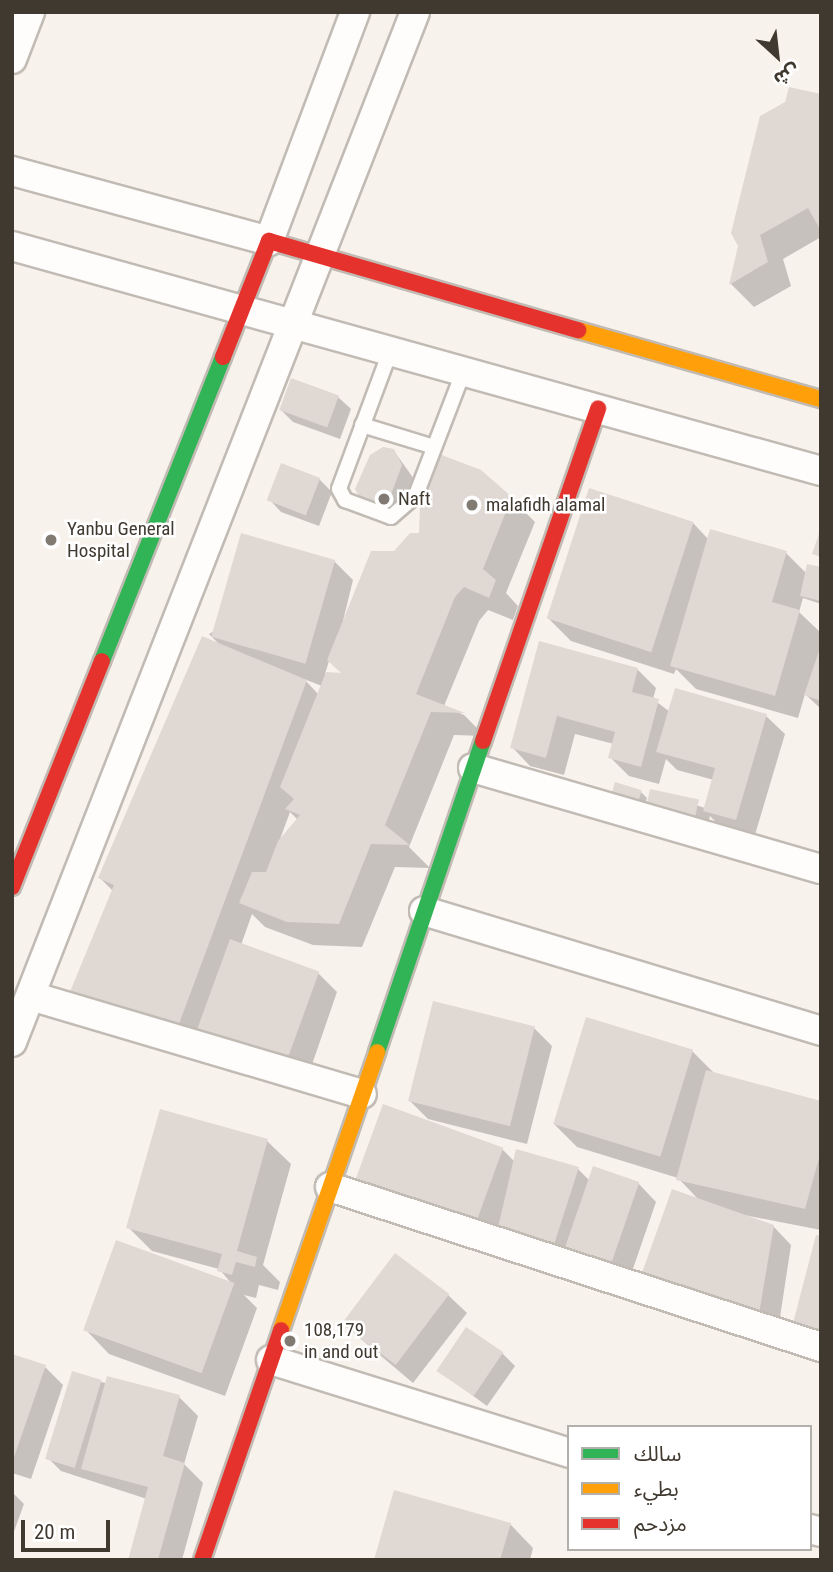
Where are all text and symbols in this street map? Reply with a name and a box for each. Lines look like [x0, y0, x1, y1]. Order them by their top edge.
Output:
north arrow [742, 21, 812, 91]
text: ش [770, 59, 804, 91]
place label: Naft [398, 488, 431, 510]
marker: Naft [376, 491, 392, 507]
place label: malafidh alamal [486, 494, 605, 516]
marker: malafidh alamal [464, 497, 480, 513]
place label: Yanbu General Hospital [67, 518, 175, 562]
marker: Yanbu General Hospital [41, 530, 61, 550]
place label: 108,179 in and out [304, 1319, 378, 1363]
marker: 108,179 in and out [282, 1333, 298, 1349]
legend [567, 1425, 812, 1551]
text: سالك [634, 1442, 681, 1466]
text: بطيء [634, 1477, 679, 1501]
scale bar [24, 1506, 114, 1550]
text: مزدحم [634, 1512, 687, 1536]
text: 20 m [34, 1520, 75, 1544]

